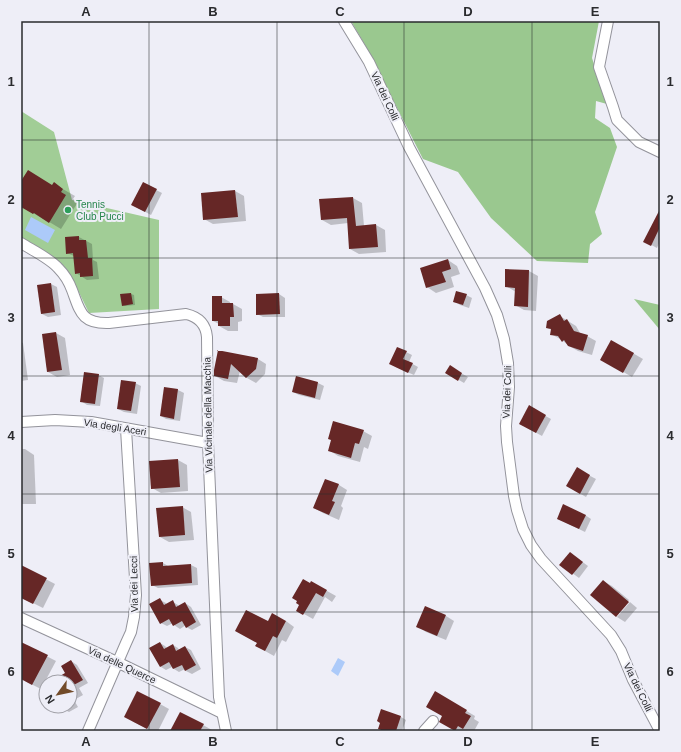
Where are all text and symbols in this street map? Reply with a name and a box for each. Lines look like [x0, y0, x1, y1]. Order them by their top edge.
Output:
text: A [81, 4, 91, 19]
text: B [208, 4, 218, 19]
text: C [335, 4, 345, 19]
text: D [463, 4, 473, 19]
text: E [591, 4, 600, 19]
street label: Via dei Colli [369, 70, 401, 122]
text: 1 [7, 74, 15, 89]
text: 1 [666, 74, 674, 89]
text: 2 [7, 192, 15, 207]
text: 2 [666, 192, 674, 207]
place label: Tennis Club Pucci [76, 199, 124, 222]
marker: Tennis Club Pucci [63, 205, 73, 215]
text: 3 [7, 310, 15, 325]
text: 3 [666, 310, 674, 325]
street label: Via Vicinale della Macchia [201, 357, 215, 473]
street label: Via dei Colli [501, 366, 513, 418]
street label: Via degli Aceri [83, 417, 147, 437]
text: 4 [7, 428, 15, 443]
text: 4 [666, 428, 674, 443]
text: 5 [7, 546, 15, 561]
text: 5 [666, 546, 674, 561]
street label: Via dei Lecci [128, 556, 140, 612]
street label: Via delle Querce [86, 644, 158, 686]
street label: Via dei Colli [622, 661, 654, 713]
text: 6 [7, 664, 15, 679]
text: 6 [666, 664, 674, 679]
north arrow [38, 674, 78, 714]
text: N [42, 693, 57, 706]
text: A [81, 734, 91, 749]
text: B [208, 734, 218, 749]
text: C [335, 734, 345, 749]
text: D [463, 734, 473, 749]
text: E [591, 734, 600, 749]

